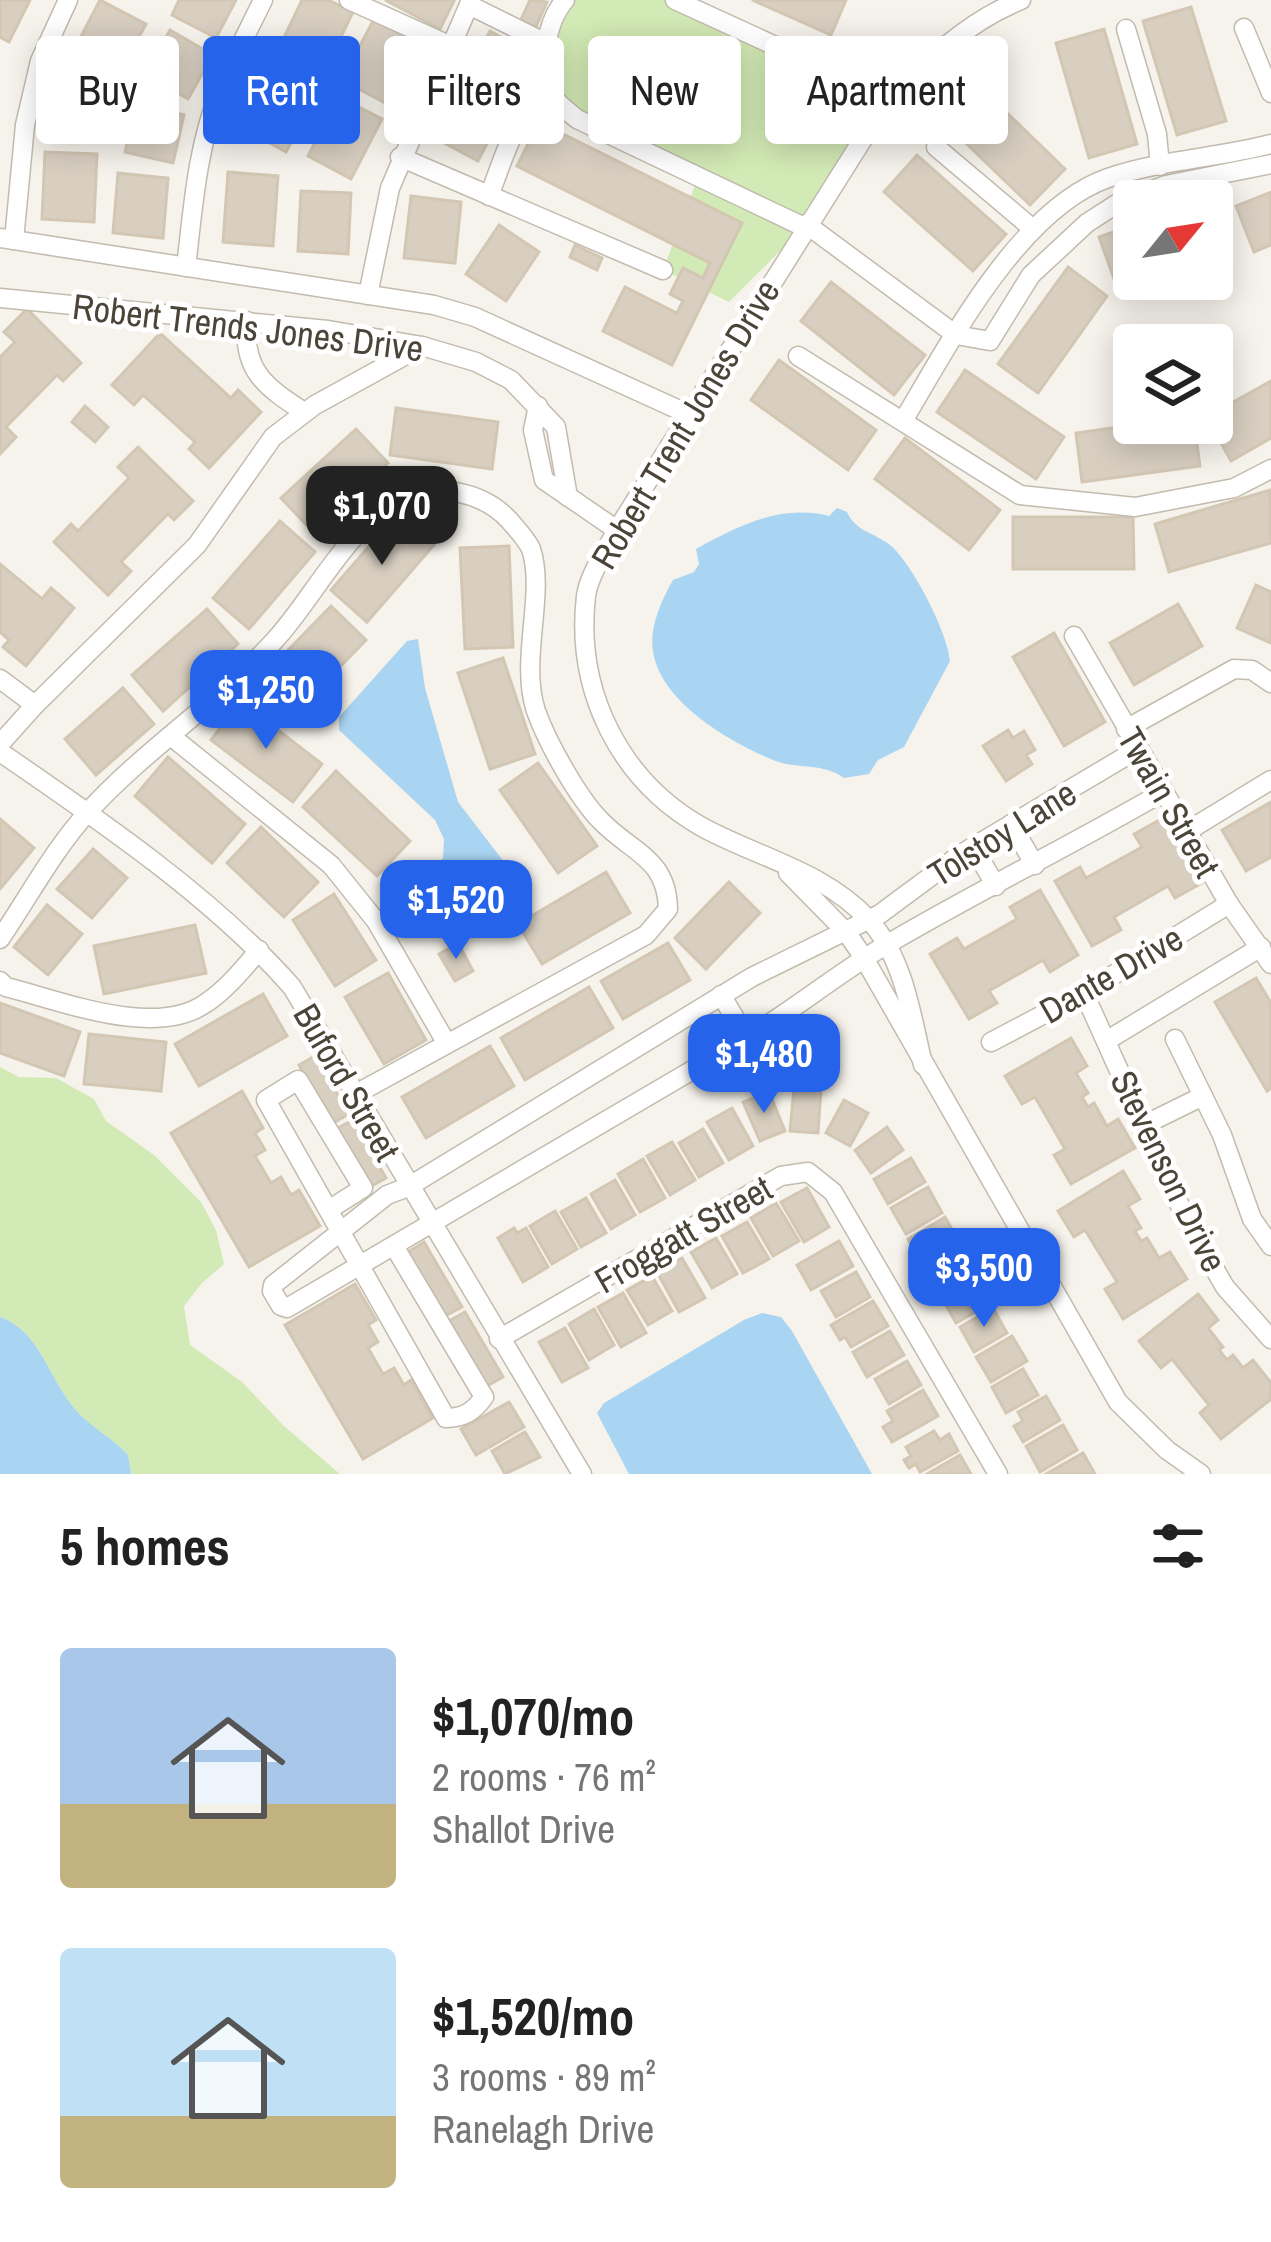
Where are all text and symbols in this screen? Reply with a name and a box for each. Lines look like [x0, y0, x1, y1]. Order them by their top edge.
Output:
chip: Buy [36, 36, 179, 144]
chip: Rent [203, 36, 360, 144]
chip: Filters [384, 36, 564, 144]
chip: New [588, 36, 741, 144]
chip: Apartment [765, 36, 1008, 144]
north arrow [1113, 180, 1233, 300]
map controls [1113, 180, 1233, 444]
street label: Robert Trent Jones Drive [579, 270, 791, 578]
street label: Robert Trends Jones Drive [70, 282, 426, 372]
button: layers [1113, 324, 1233, 444]
pin: $1,070 [284, 466, 480, 568]
text: $1,070 [333, 479, 431, 531]
pin: $1,250 [168, 650, 364, 752]
text: $1,250 [217, 663, 315, 715]
street label: Twain Street [1107, 718, 1231, 886]
street label: Tolstoy Lane [919, 769, 1085, 897]
pin: $1,520 [358, 860, 554, 962]
text: $1,520 [407, 873, 505, 925]
street label: Dante Drive [1031, 914, 1191, 1034]
street label: Buford Street [283, 995, 411, 1169]
pin: $1,480 [666, 1014, 862, 1116]
text: $1,480 [715, 1027, 813, 1079]
street label: Stevenson Drive [1100, 1062, 1238, 1280]
street label: Froggatt Street [586, 1164, 780, 1304]
pin: $3,500 [886, 1228, 1082, 1330]
text: $3,500 [935, 1241, 1033, 1293]
text: 5 homes [60, 1512, 230, 1581]
icon: filters [1145, 1513, 1211, 1579]
text: $1,070/mo [432, 1682, 634, 1751]
icon: home [156, 1696, 300, 1840]
text: 2 rooms · 76 m² [432, 1751, 656, 1803]
text: Shallot Drive [432, 1803, 615, 1855]
text: $1,520/mo [432, 1982, 634, 2051]
icon: home [156, 1996, 300, 2140]
text: 3 rooms · 89 m² [432, 2051, 656, 2103]
text: Ranelagh Drive [432, 2103, 654, 2155]

